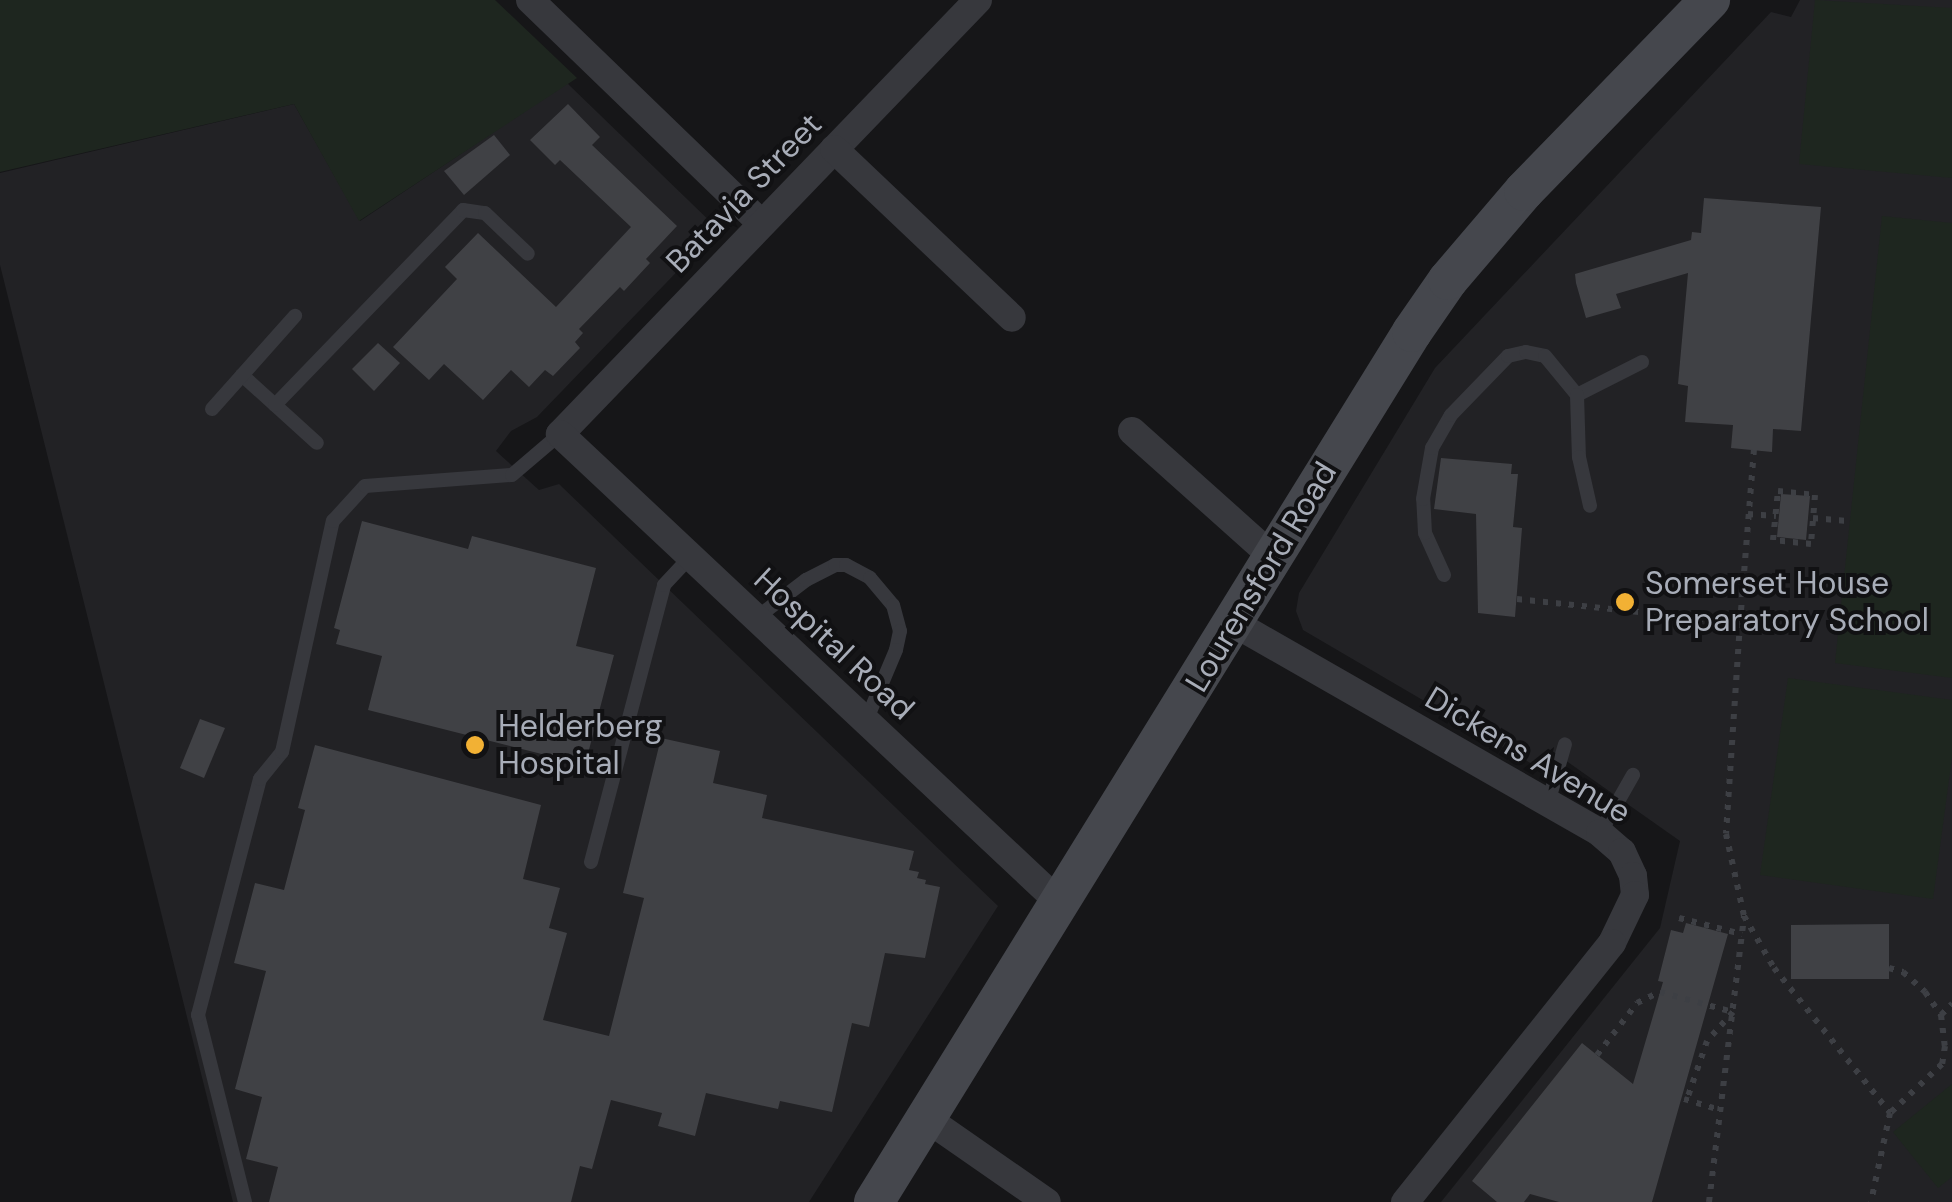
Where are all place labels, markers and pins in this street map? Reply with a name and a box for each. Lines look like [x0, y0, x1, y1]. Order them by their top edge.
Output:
place label: Somerset House Preparatory School [1645, 565, 1929, 640]
marker: Somerset House Preparatory School [1614, 591, 1636, 613]
place label: Helderberg Hospital [498, 708, 663, 783]
marker: Helderberg Hospital [462, 732, 488, 758]

